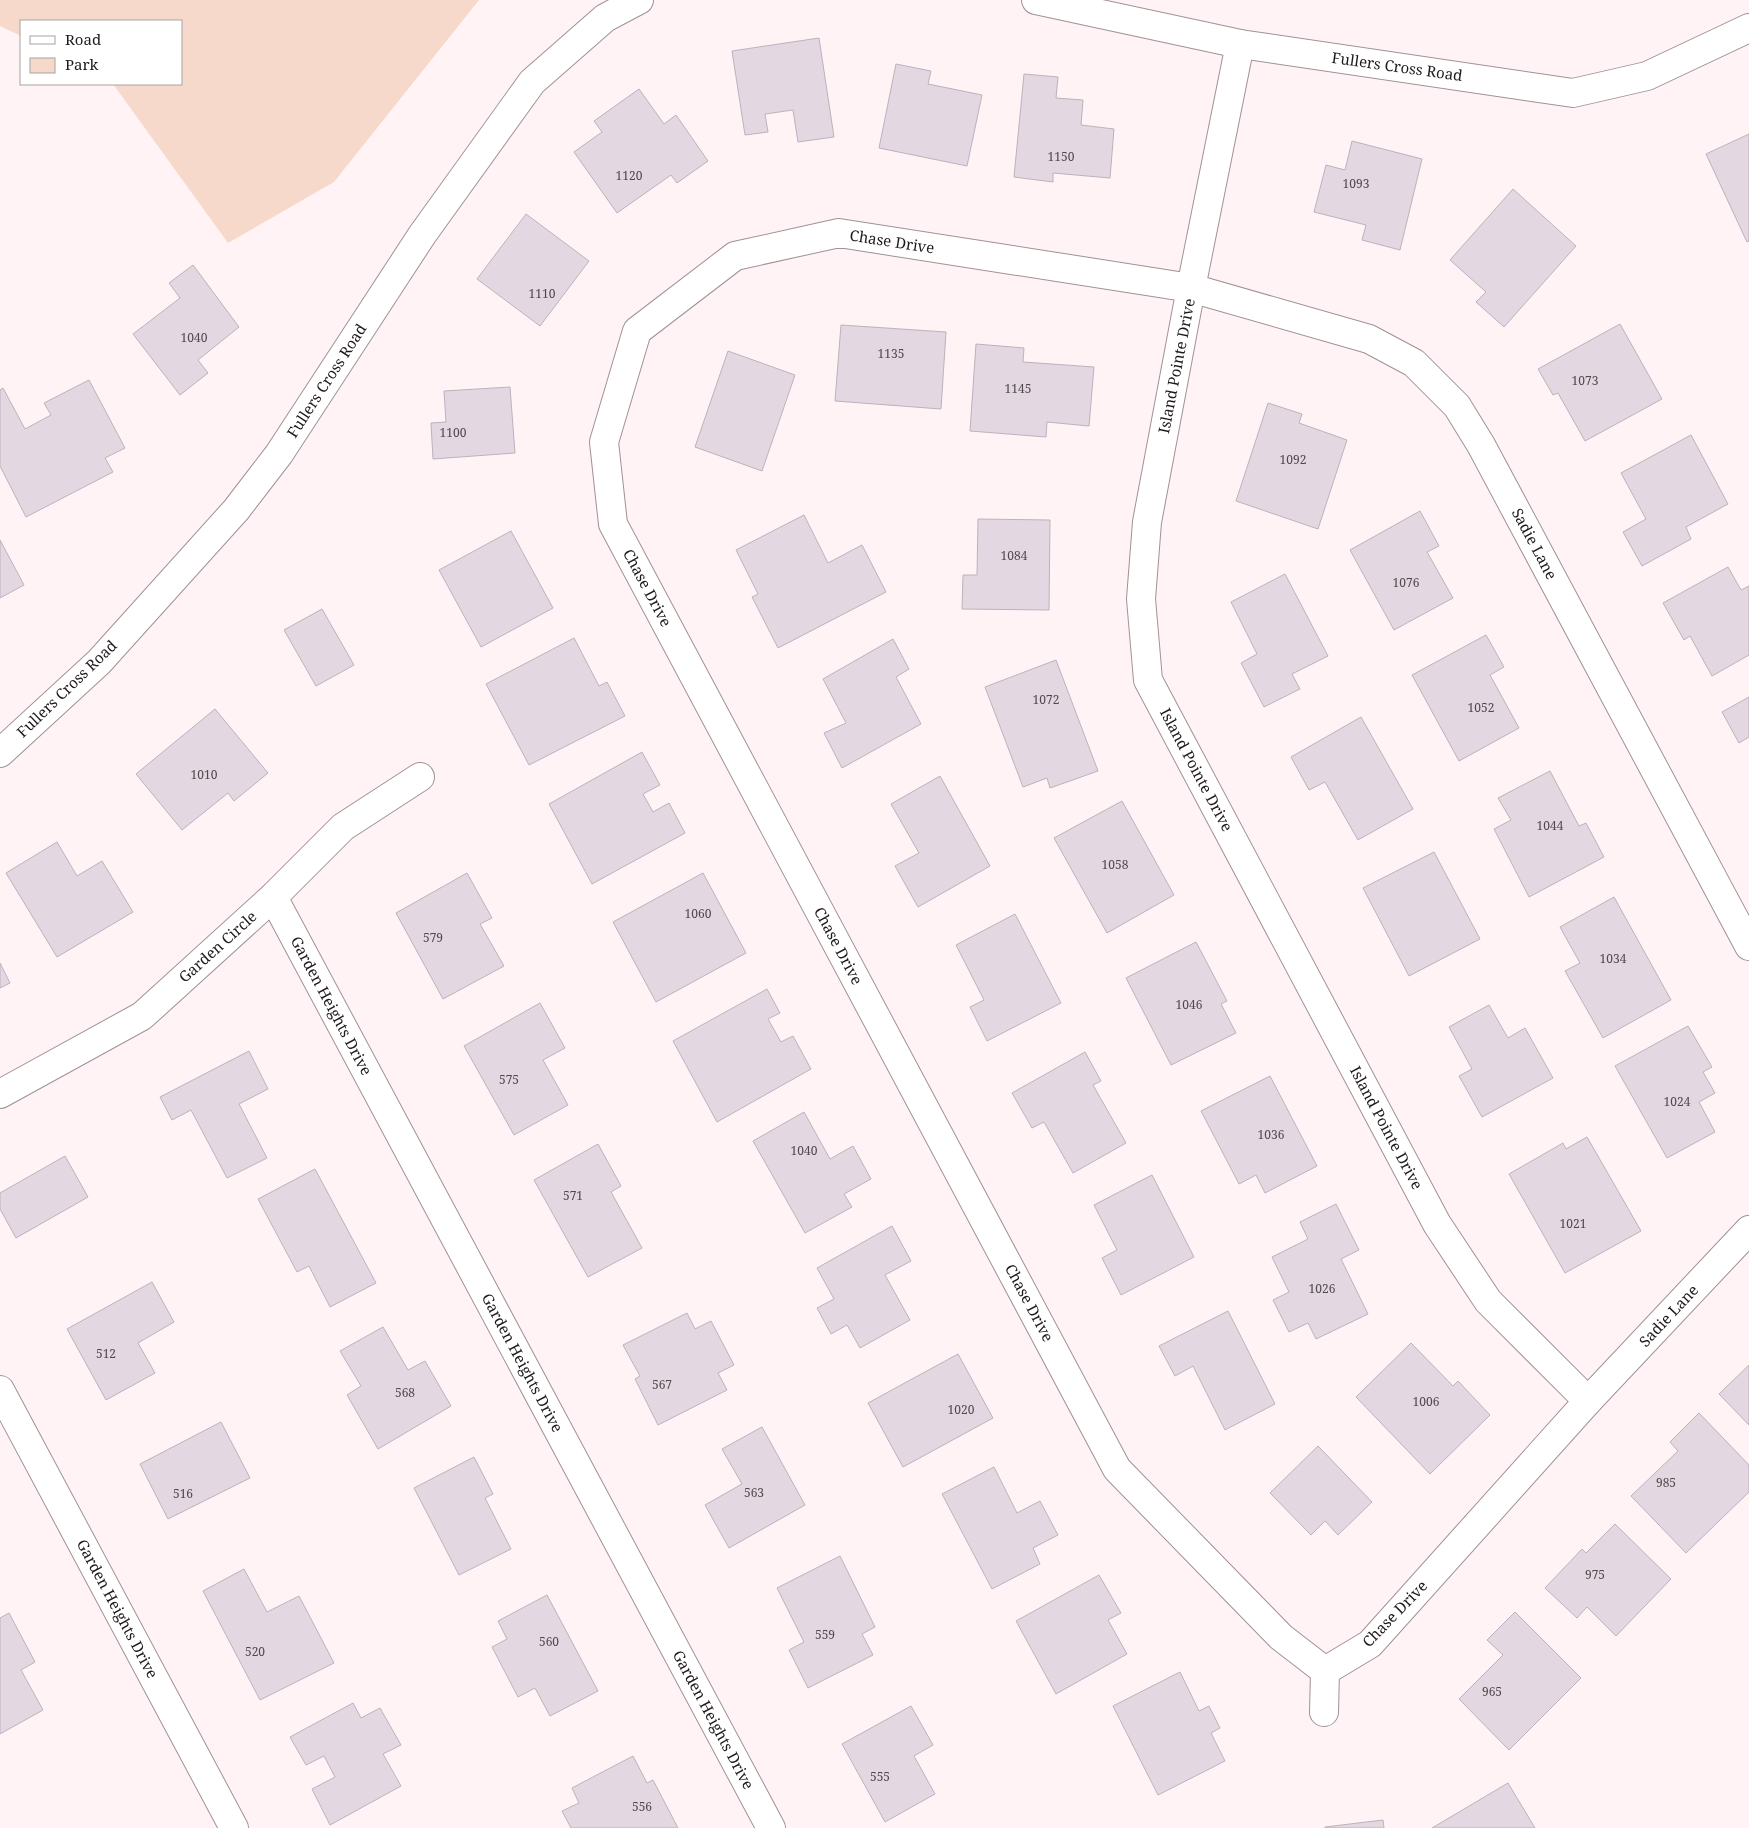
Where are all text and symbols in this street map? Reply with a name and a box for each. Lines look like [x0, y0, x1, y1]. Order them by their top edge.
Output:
legend [20, 20, 182, 85]
text: Road [65, 29, 101, 49]
street label: Fullers Cross Road [1330, 47, 1464, 85]
text: Park [65, 54, 99, 74]
house number: 1150 [1048, 148, 1075, 165]
house number: 1120 [616, 167, 643, 184]
house number: 1093 [1343, 175, 1370, 192]
street label: Chase Drive [848, 224, 936, 258]
house number: 1110 [529, 285, 556, 302]
street label: Island Pointe Drive [1153, 297, 1199, 435]
street label: Fullers Cross Road [282, 320, 370, 441]
house number: 1040 [181, 329, 208, 346]
house number: 1135 [878, 345, 904, 362]
house number: 1073 [1572, 372, 1599, 389]
house number: 1145 [1005, 380, 1031, 397]
house number: 1100 [440, 424, 467, 441]
house number: 1092 [1280, 451, 1306, 468]
street label: Sadie Lane [1508, 504, 1562, 583]
street label: Chase Drive [619, 545, 677, 630]
house number: 1084 [1001, 547, 1028, 564]
house number: 1076 [1393, 574, 1420, 591]
street label: Fullers Cross Road [12, 635, 121, 741]
house number: 1072 [1033, 691, 1059, 708]
house number: 1052 [1468, 699, 1494, 716]
street label: Island Pointe Drive [1156, 704, 1238, 835]
house number: 1010 [191, 766, 218, 783]
house number: 1044 [1537, 817, 1564, 834]
house number: 1058 [1102, 856, 1129, 873]
street label: Chase Drive [810, 903, 868, 988]
house number: 1060 [685, 905, 712, 922]
street label: Garden Circle [174, 906, 261, 987]
house number: 579 [423, 929, 443, 946]
street label: Garden Heights Drive [287, 933, 377, 1079]
house number: 1034 [1600, 950, 1627, 967]
house number: 1046 [1176, 996, 1203, 1013]
street label: Island Pointe Drive [1346, 1062, 1428, 1193]
house number: 575 [499, 1071, 519, 1088]
house number: 1024 [1664, 1093, 1691, 1110]
house number: 1036 [1258, 1126, 1285, 1143]
house number: 1040 [791, 1142, 818, 1159]
house number: 571 [563, 1187, 583, 1204]
house number: 1021 [1560, 1215, 1586, 1232]
street label: Chase Drive [1001, 1260, 1059, 1345]
house number: 1026 [1309, 1280, 1336, 1297]
street label: Sadie Lane [1634, 1280, 1702, 1351]
street label: Garden Heights Drive [478, 1290, 568, 1436]
house number: 512 [96, 1345, 116, 1362]
house number: 567 [652, 1376, 672, 1393]
house number: 568 [395, 1384, 415, 1401]
house number: 1006 [1413, 1393, 1440, 1410]
house number: 1020 [948, 1401, 975, 1418]
house number: 985 [1656, 1474, 1676, 1491]
house number: 563 [744, 1484, 764, 1501]
house number: 516 [173, 1485, 193, 1502]
street label: Garden Heights Drive [73, 1536, 163, 1682]
house number: 975 [1585, 1566, 1605, 1583]
street label: Chase Drive [1357, 1576, 1431, 1651]
house number: 559 [815, 1626, 835, 1643]
house number: 560 [539, 1633, 559, 1650]
house number: 520 [245, 1643, 265, 1660]
street label: Garden Heights Drive [669, 1647, 759, 1793]
house number: 965 [1482, 1683, 1502, 1700]
house number: 555 [870, 1768, 890, 1785]
house number: 556 [632, 1798, 652, 1815]

